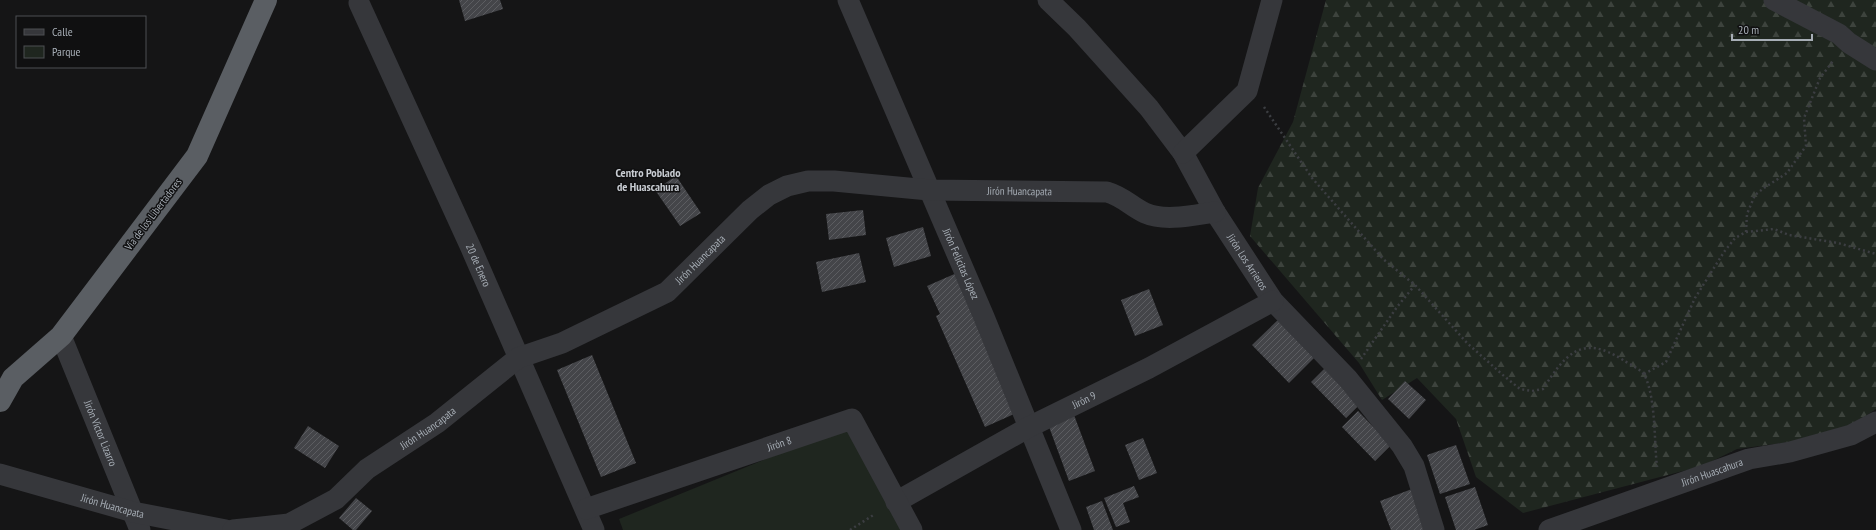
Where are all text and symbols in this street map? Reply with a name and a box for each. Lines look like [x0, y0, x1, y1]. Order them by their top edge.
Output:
legend [16, 16, 146, 68]
scale bar [1732, 16, 1812, 42]
text: 20 m [1738, 22, 1759, 37]
text: Calle [52, 24, 73, 39]
text: Parque [52, 44, 81, 59]
district label: Centro Poblado de Huascahura [615, 165, 681, 194]
street label: Vía de los Libertadores [121, 175, 185, 254]
street label: Jirón Huancapata [986, 184, 1052, 198]
street label: Jirón Felicitas López [939, 225, 983, 301]
street label: Jirón Los Arrieros [1224, 230, 1271, 293]
street label: Jirón Huancapata [671, 232, 728, 288]
street label: 20 de Enero [463, 241, 494, 289]
street label: Jirón 9 [1069, 388, 1098, 412]
street label: Jirón Víctor Lizarro [81, 397, 120, 469]
street label: Jirón Huancapata [396, 404, 459, 453]
street label: Jirón 8 [764, 433, 793, 455]
street label: Jirón Huascahura [1678, 455, 1745, 490]
street label: Jirón Huancapata [78, 490, 145, 521]

